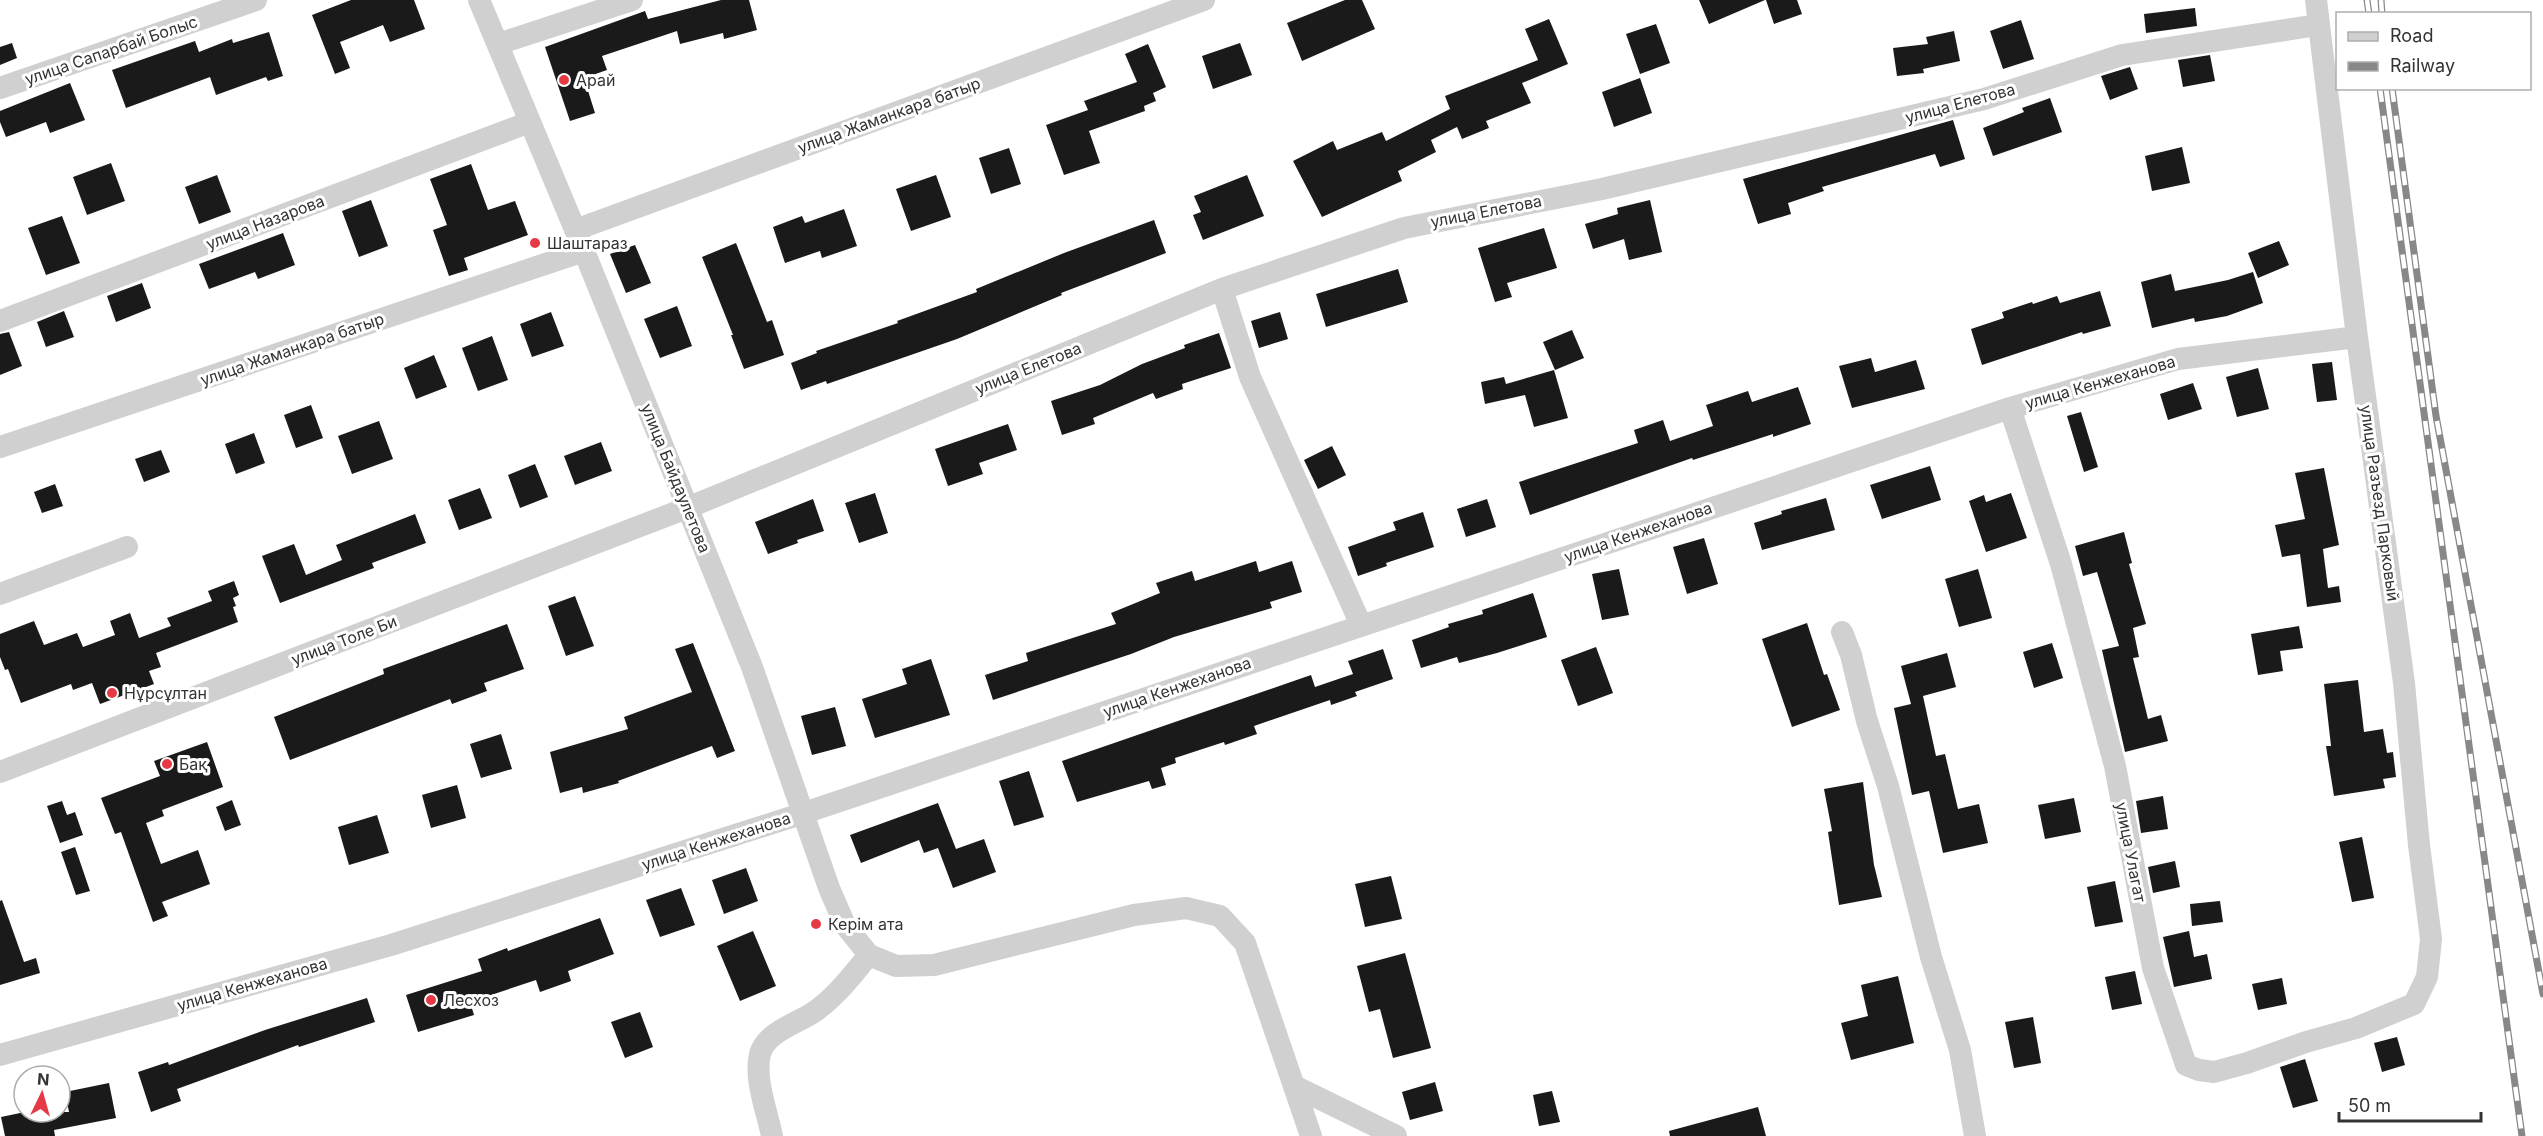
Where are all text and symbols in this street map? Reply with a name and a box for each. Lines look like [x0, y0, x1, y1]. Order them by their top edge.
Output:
street label: улица Cапарбай Болыс [22, 11, 200, 89]
legend [2336, 12, 2531, 90]
text: Road [2390, 25, 2433, 46]
text: Railway [2390, 55, 2455, 76]
place label: Арай [576, 70, 615, 90]
marker: Арай [557, 73, 571, 87]
street label: улица Жаманкара батыр [795, 73, 983, 157]
street label: улица Елетова [1903, 79, 2017, 127]
street label: улица Назарова [203, 190, 327, 254]
street label: улица Елетова [1429, 190, 1543, 232]
place label: Шаштараз [547, 233, 628, 253]
marker: Шаштараз [528, 236, 542, 250]
street label: улица Жаманкара батыр [197, 308, 387, 390]
street label: улица Елетова [972, 338, 1084, 398]
street label: улица Кенжеханова [2023, 351, 2177, 413]
street label: улица Байдаулетова [637, 400, 715, 556]
street label: улица Разъезд Парковый [2356, 404, 2404, 602]
street label: улица Кенжеханова [1561, 497, 1715, 567]
street label: улица Толе Би [288, 611, 400, 669]
street label: улица Кенжеханова [1100, 652, 1254, 722]
place label: Нұрсұлтан [124, 683, 207, 703]
marker: Нұрсұлтан [105, 686, 119, 700]
place label: Бақ [179, 754, 207, 774]
marker: Бақ [160, 757, 174, 771]
street label: улица Улагат [2111, 800, 2151, 904]
street label: улица Кенжеханова [639, 808, 793, 874]
place label: Керім ата [828, 914, 903, 934]
marker: Керім ата [809, 917, 823, 931]
street label: улица Кенжеханова [175, 953, 329, 1015]
place label: Лесхоз [443, 990, 499, 1010]
marker: Лесхоз [424, 993, 438, 1007]
north arrow [12, 1064, 72, 1124]
text: N [36, 1069, 50, 1090]
scale bar [2339, 1085, 2482, 1123]
text: 50 m [2348, 1095, 2391, 1116]

